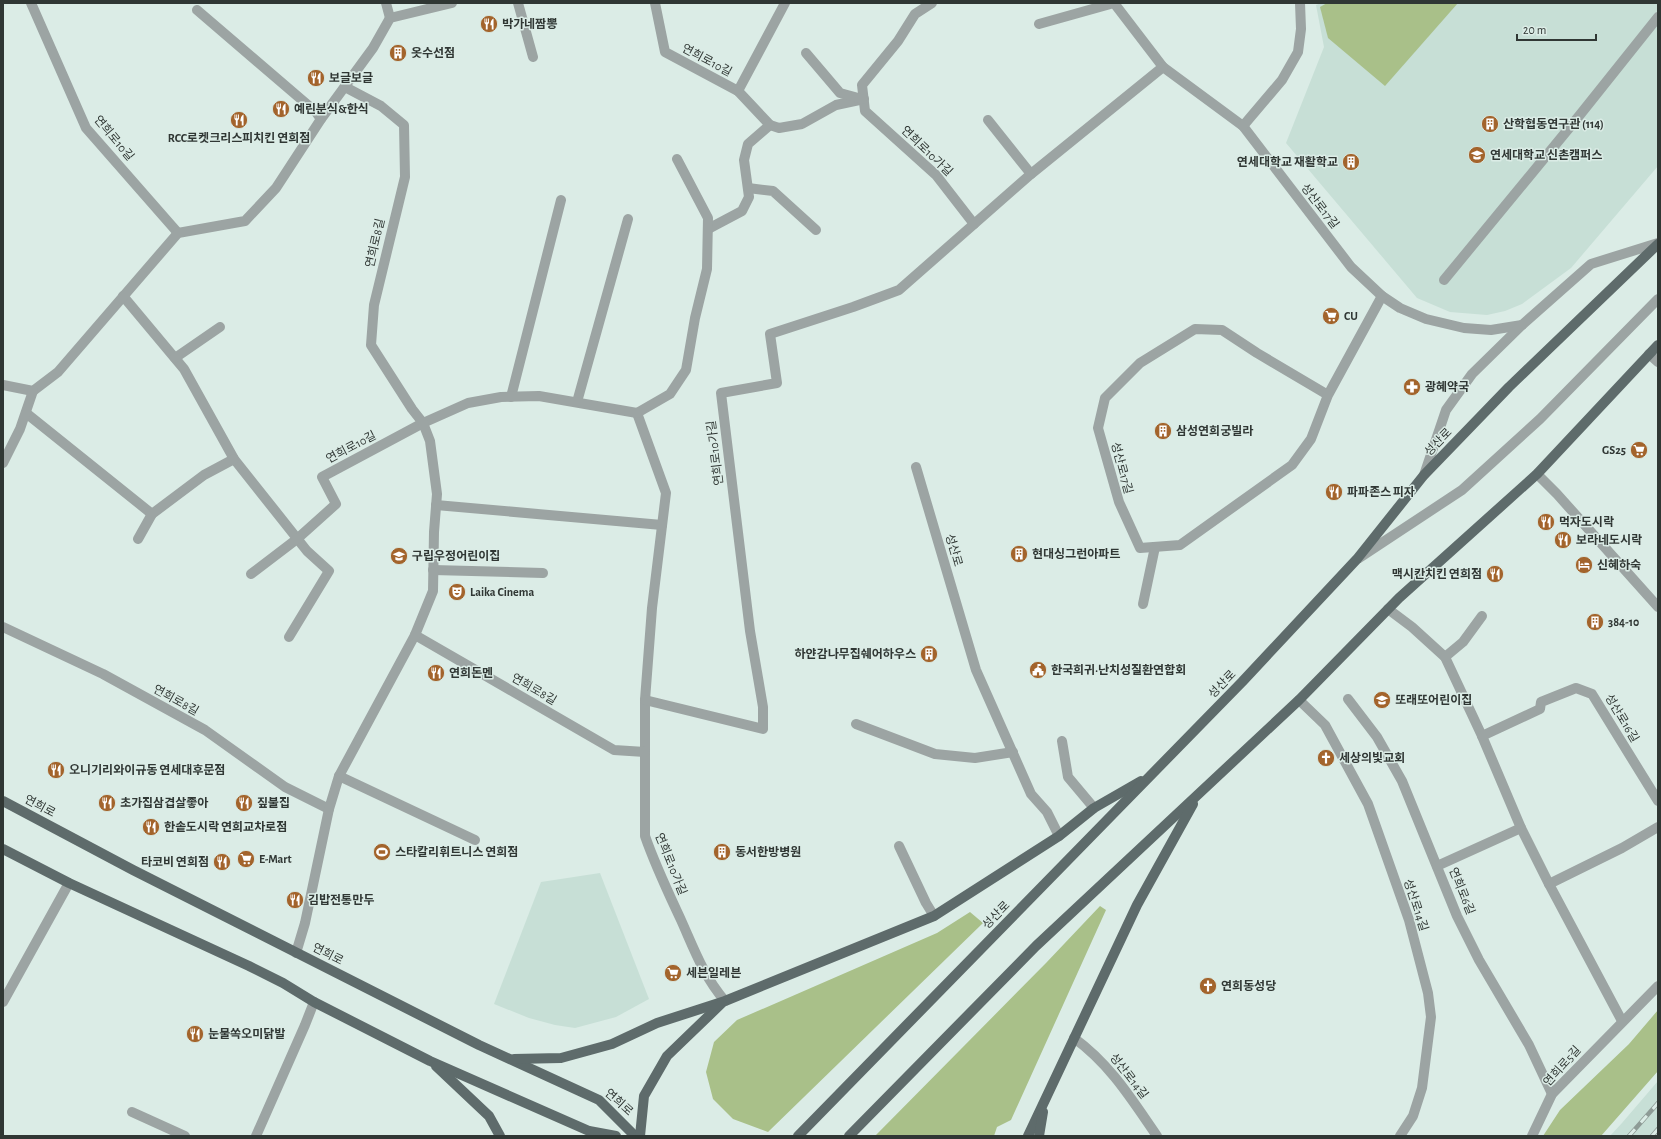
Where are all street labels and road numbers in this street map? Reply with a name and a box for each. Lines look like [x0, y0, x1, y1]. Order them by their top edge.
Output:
street label: 연희로10길 [680, 42, 734, 78]
street label: 연희로10길 [92, 113, 136, 163]
street label: 연희로10가길 [899, 124, 955, 178]
street label: 성산로17길 [1299, 181, 1341, 231]
street label: 연희로8길 [364, 217, 386, 269]
street label: 연희로10가길 [705, 420, 725, 486]
street label: 성산로 [1422, 426, 1454, 458]
street label: 연희로10길 [324, 429, 378, 465]
street label: 성산로17길 [1109, 441, 1135, 495]
street label: 성산로 [944, 532, 964, 568]
street label: 성산로 [1206, 668, 1238, 700]
street label: 연희로8길 [509, 671, 559, 707]
street label: 연희로8길 [151, 683, 201, 717]
street label: 성산로16길 [1603, 692, 1641, 744]
street label: 연희로 [23, 793, 57, 819]
street label: 연희로10가길 [653, 831, 689, 897]
street label: 연희로6길 [1447, 866, 1477, 916]
street label: 성산로14길 [1402, 877, 1430, 933]
street label: 성산로 [980, 899, 1012, 931]
street label: 연희로 [311, 941, 345, 967]
street label: 연희로5길 [1541, 1044, 1583, 1088]
street label: 성산로14길 [1108, 1051, 1150, 1101]
street label: 연희로 [603, 1086, 635, 1118]

